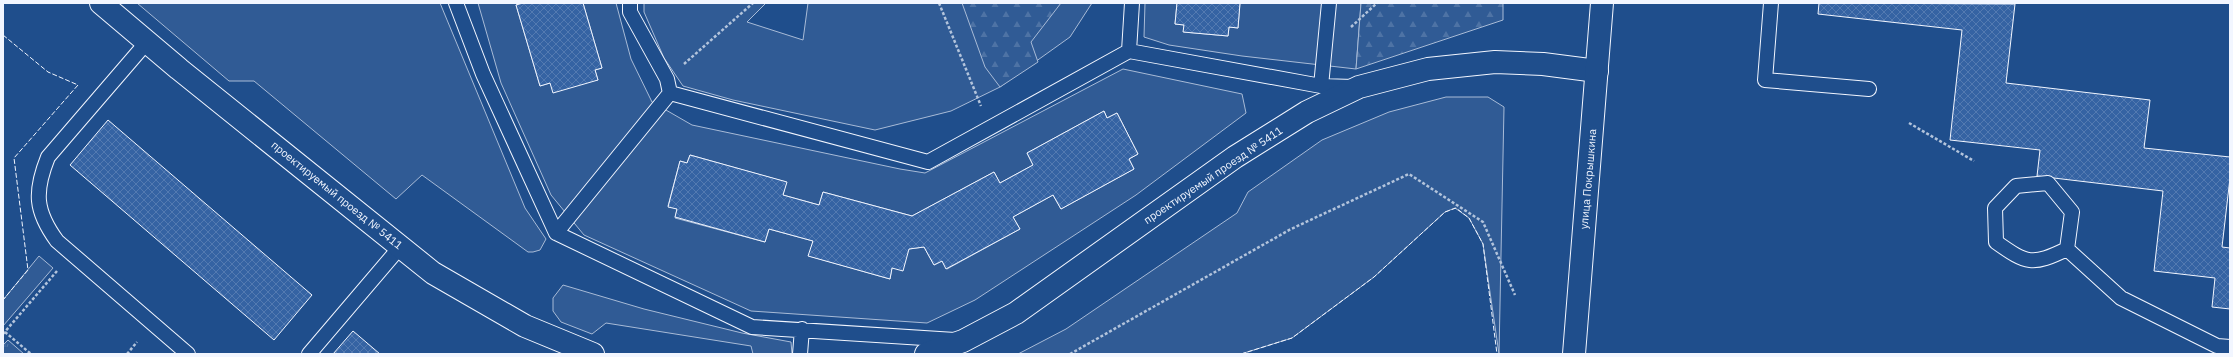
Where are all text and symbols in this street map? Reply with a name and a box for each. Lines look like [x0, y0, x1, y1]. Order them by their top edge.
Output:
street label: проектируемый проезд № 5411 [1141, 123, 1286, 227]
street label: улица Покрышкина [1577, 128, 1599, 230]
street label: проектируемый проезд № 5411 [269, 138, 406, 253]

